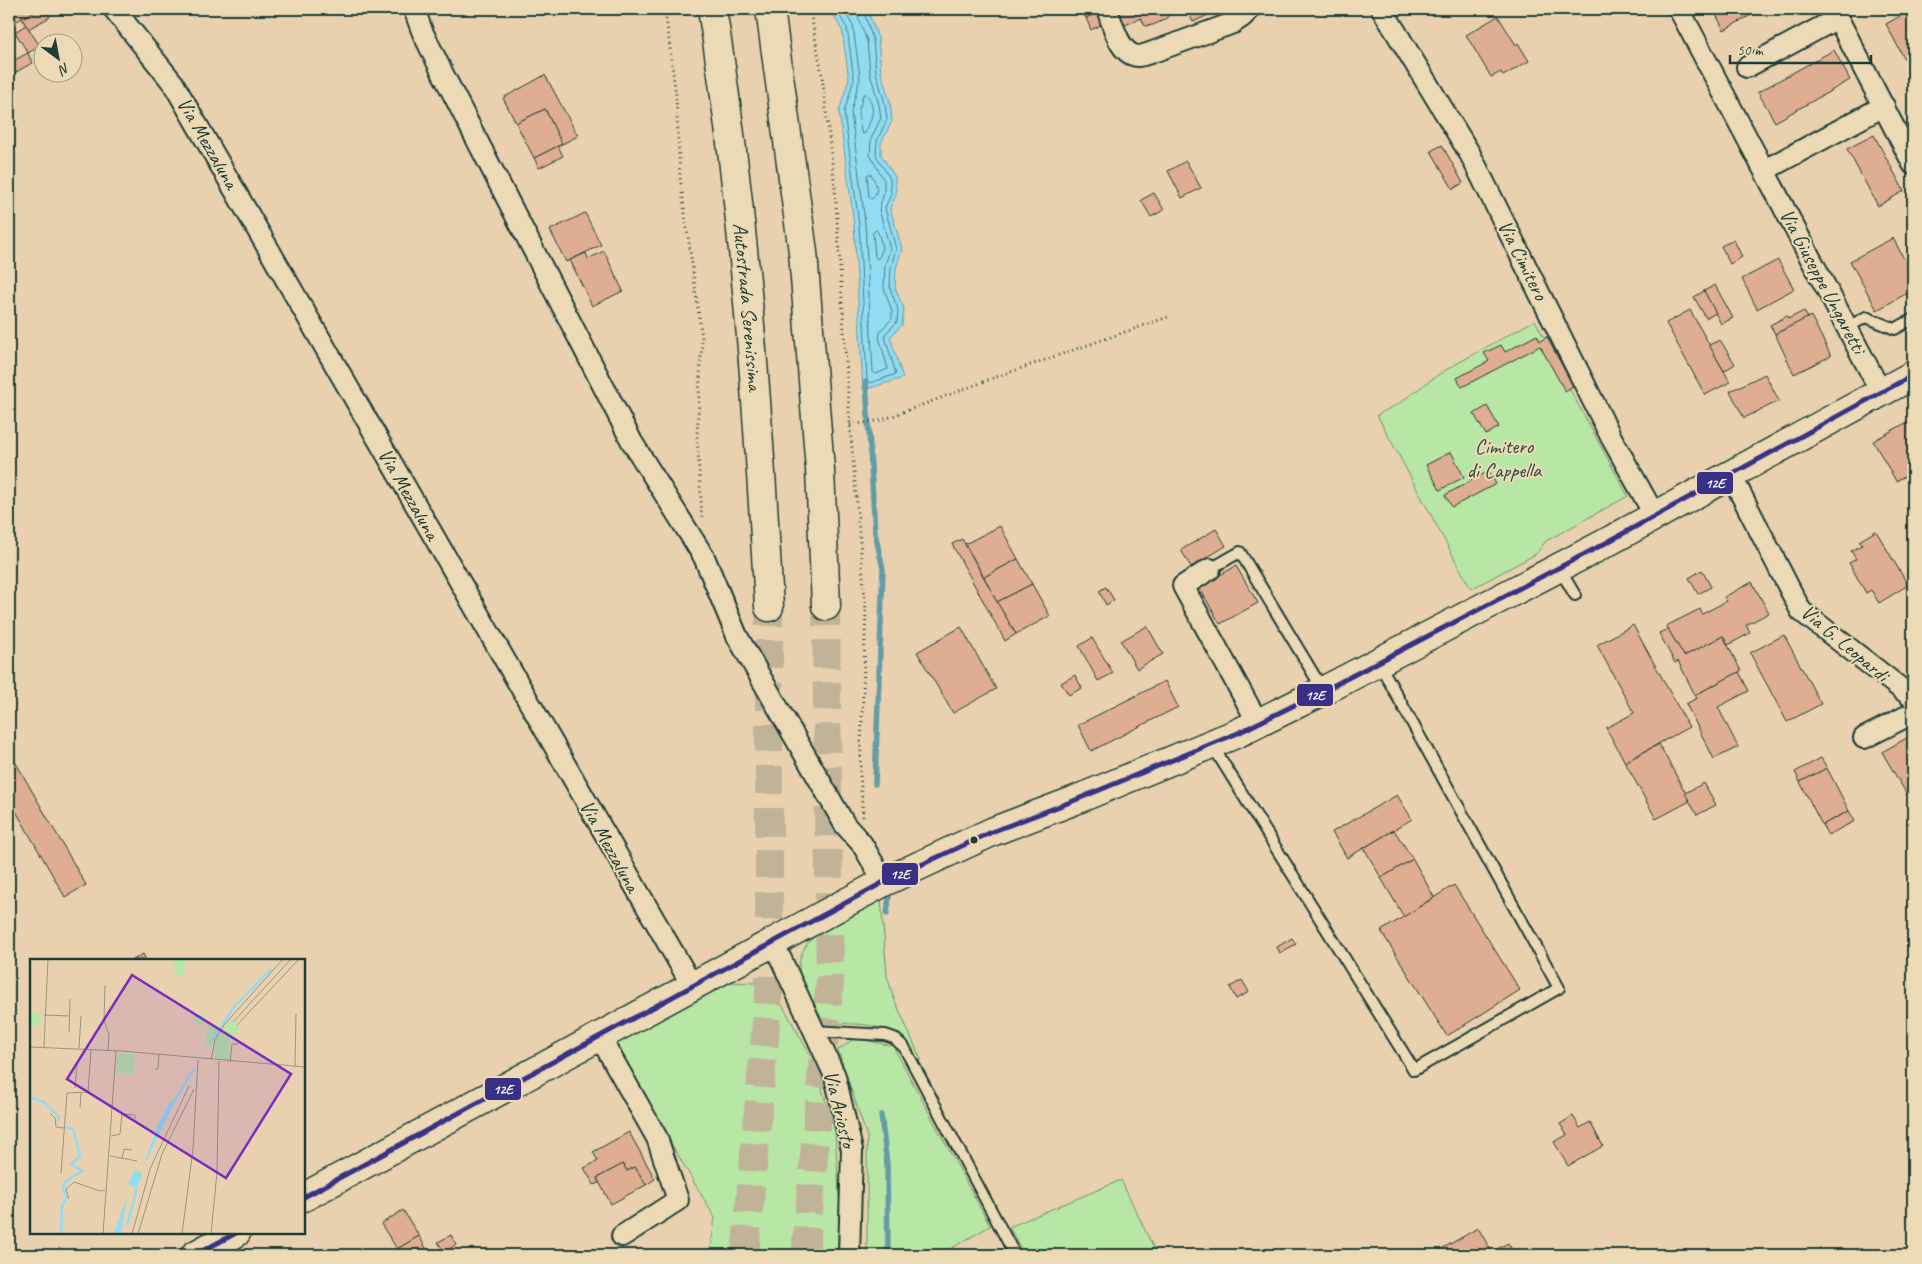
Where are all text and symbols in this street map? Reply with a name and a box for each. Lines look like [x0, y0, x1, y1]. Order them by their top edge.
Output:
north arrow [32, 32, 82, 82]
scale bar [1730, 32, 1871, 64]
text: 50 m [1737, 41, 1764, 60]
text: N [54, 59, 73, 79]
street label: Via Mezzaluna [171, 93, 246, 195]
street label: Via Giuseppe Ungaretti [1774, 204, 1873, 360]
street label: Via Cimitero [1492, 216, 1555, 306]
street label: Autostrada Serenissima [727, 221, 768, 394]
park label: Cimitero di Cappella [1467, 433, 1543, 483]
street label: Via Mezzaluna [372, 444, 447, 546]
line badge: 12E [1696, 471, 1734, 495]
text: 12E [1705, 475, 1728, 492]
street label: Via G. Leopardi [1796, 599, 1897, 689]
line badge: 12E [1296, 683, 1334, 707]
text: 12E [1305, 687, 1328, 704]
street label: Via Mezzaluna [574, 795, 647, 899]
unlabelled marker [969, 835, 979, 845]
line badge: 12E [881, 862, 919, 886]
text: 12E [890, 866, 913, 883]
inset map [30, 959, 305, 1234]
street label: Via Ariosto [818, 1068, 863, 1153]
line badge: 12E [484, 1077, 522, 1101]
text: 12E [493, 1081, 516, 1098]

